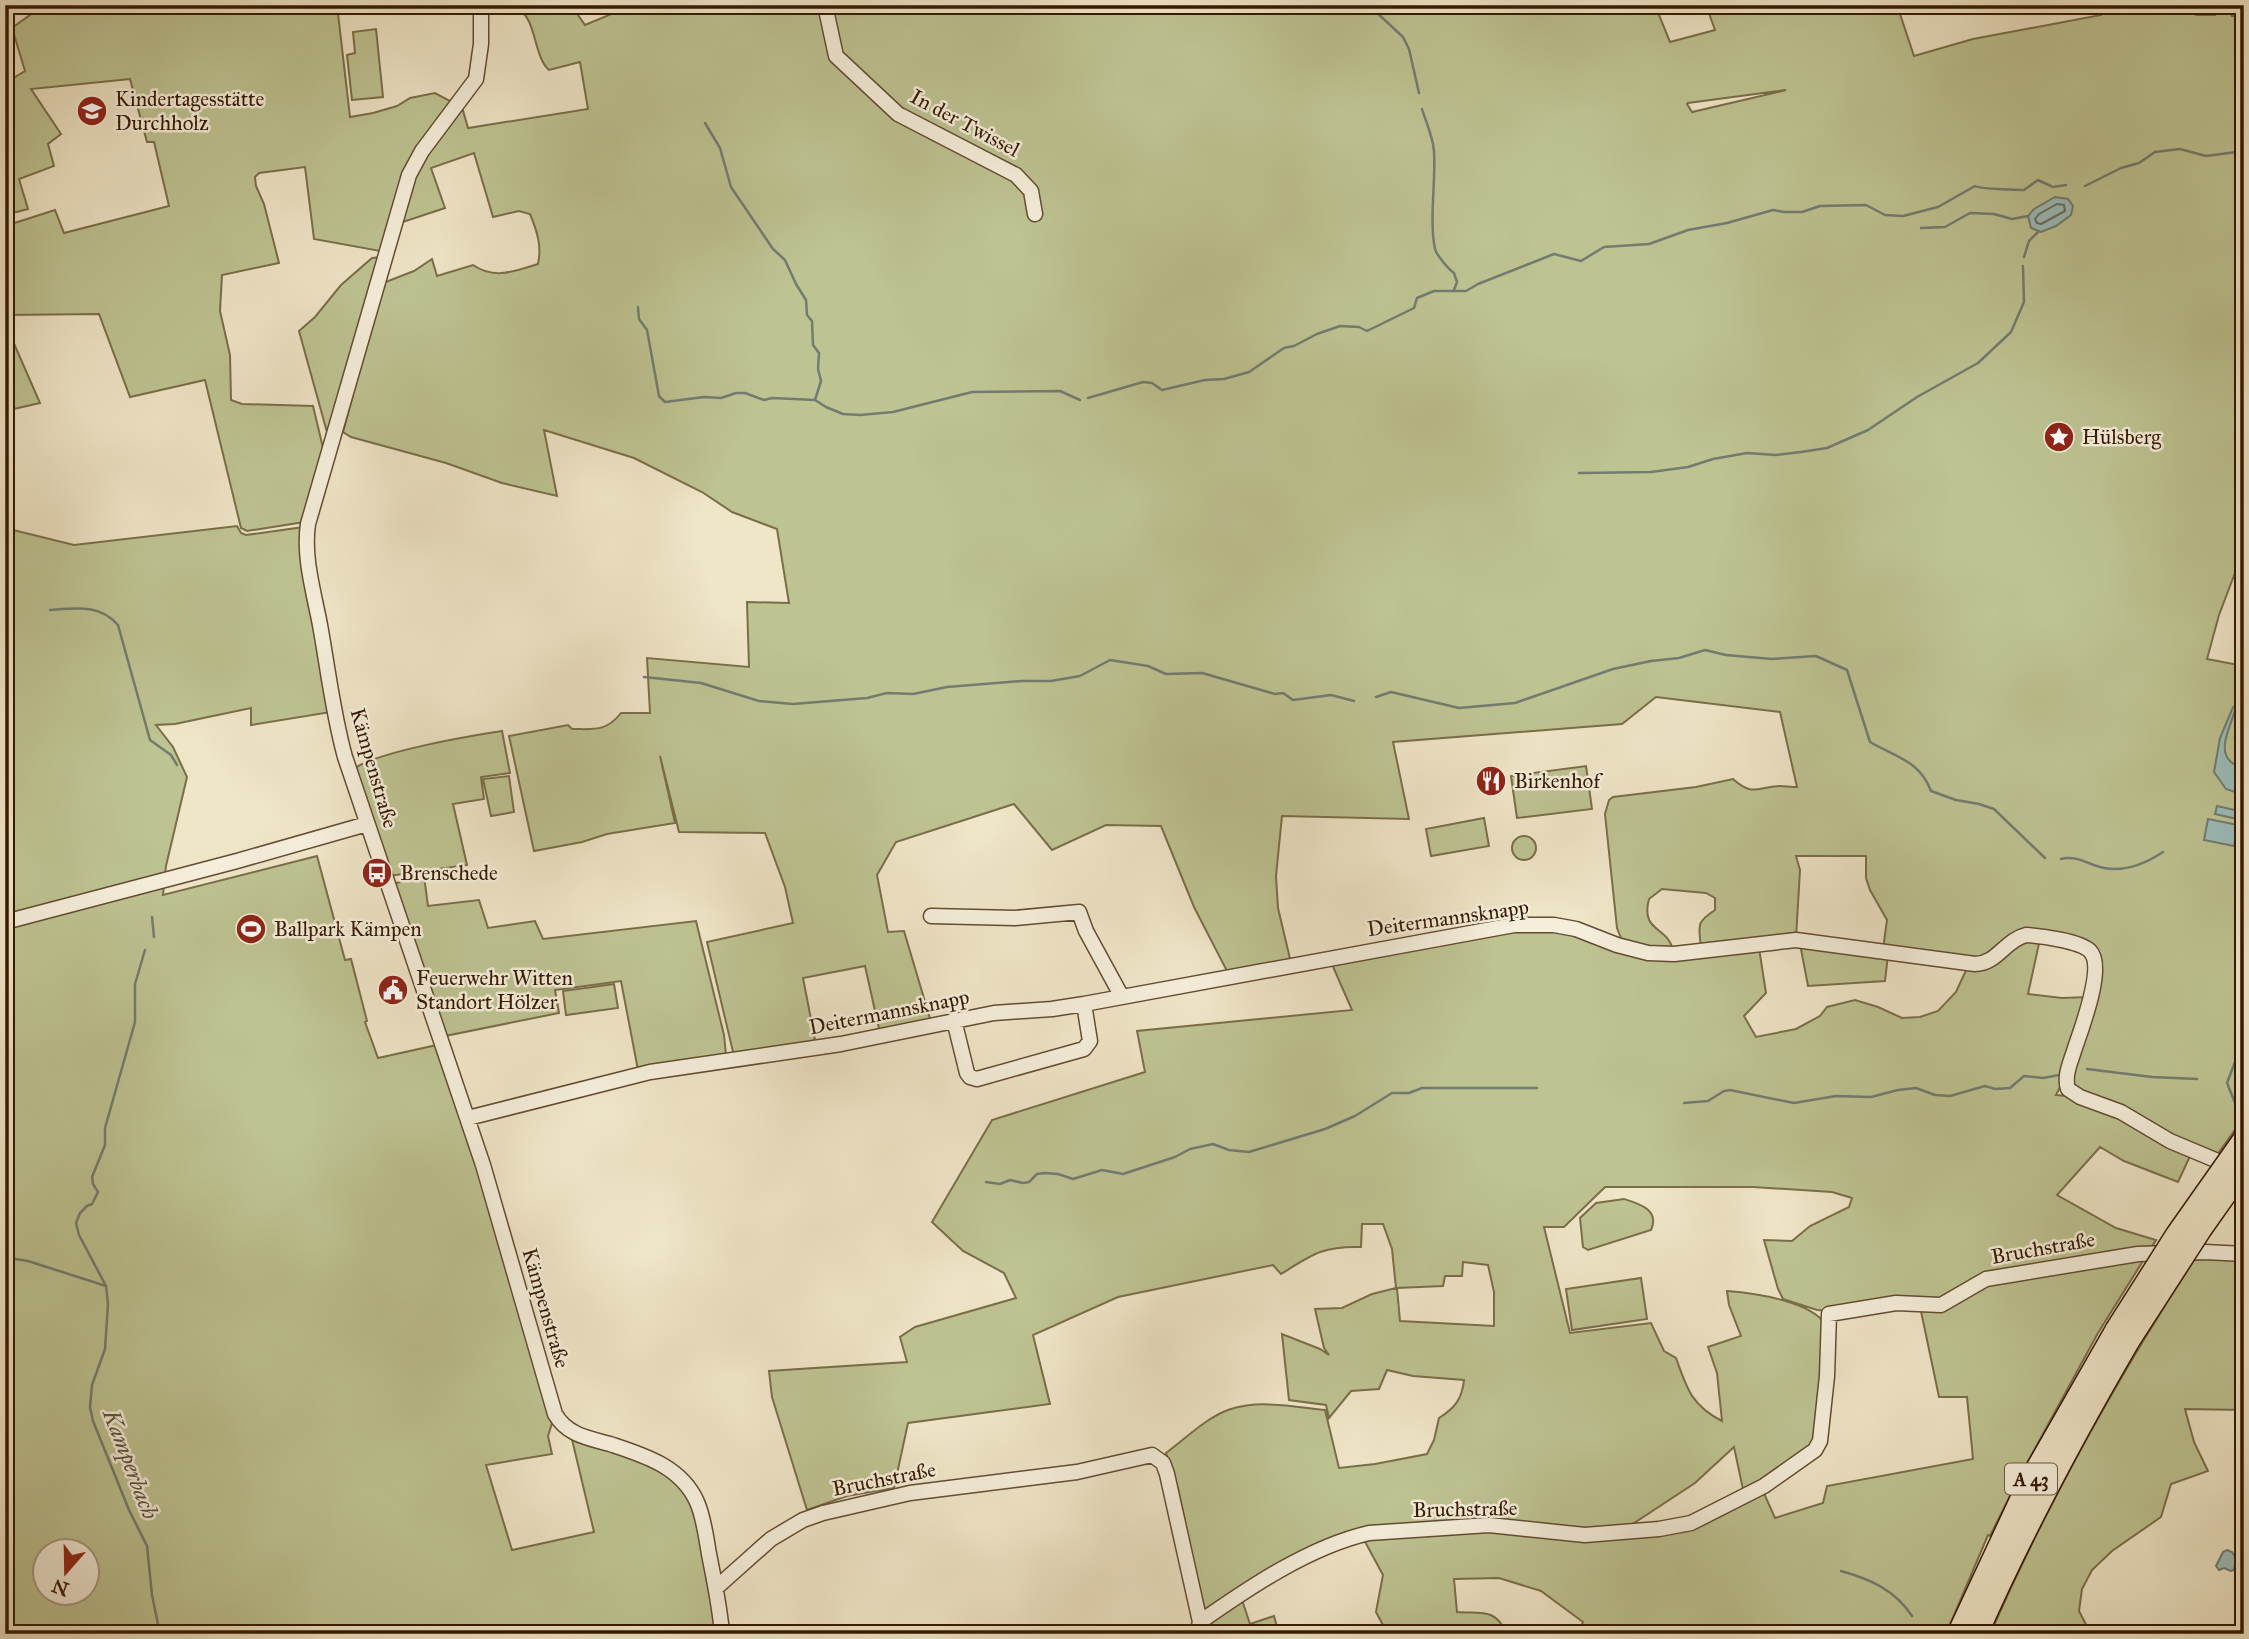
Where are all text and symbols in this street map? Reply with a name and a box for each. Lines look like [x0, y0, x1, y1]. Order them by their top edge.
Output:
street label: In der Twissel [906, 83, 1024, 163]
place label: Kindertagesstätte Durchholz [115, 86, 265, 136]
school or university icon: Kindertagesstätte Durchholz [75, 94, 109, 128]
place icon: Hülsberg [2042, 420, 2076, 454]
place label: Hülsberg [2082, 424, 2161, 450]
street label: Kämpenstraße [344, 705, 404, 831]
restaurant icon: Birkenhof [1474, 764, 1508, 798]
place label: Birkenhof [1514, 768, 1603, 794]
bus stop icon: Brenschede [360, 856, 394, 890]
place label: Brenschede [400, 860, 498, 886]
street label: Deitermannsknapp [1366, 894, 1530, 942]
sports icon: Ballpark Kämpen [234, 912, 268, 946]
place label: Ballpark Kämpen [274, 916, 422, 942]
place label: Feuerwehr Witten Standort Hölzer [416, 965, 573, 1015]
public building icon: Feuerwehr Witten Standort Hölzer [376, 973, 410, 1007]
street label: Deitermannsknapp [807, 984, 971, 1040]
street label: Bruchstraße [1989, 1226, 2097, 1270]
street label: Kämpenstraße [516, 1245, 576, 1371]
water label: Kamperbach [96, 1404, 165, 1523]
street label: Bruchstraße [830, 1456, 938, 1502]
road number: A 43 [2005, 1464, 2057, 1494]
street label: Bruchstraße [1412, 1495, 1518, 1523]
north arrow [32, 1538, 102, 1608]
text: N [49, 1574, 72, 1601]

